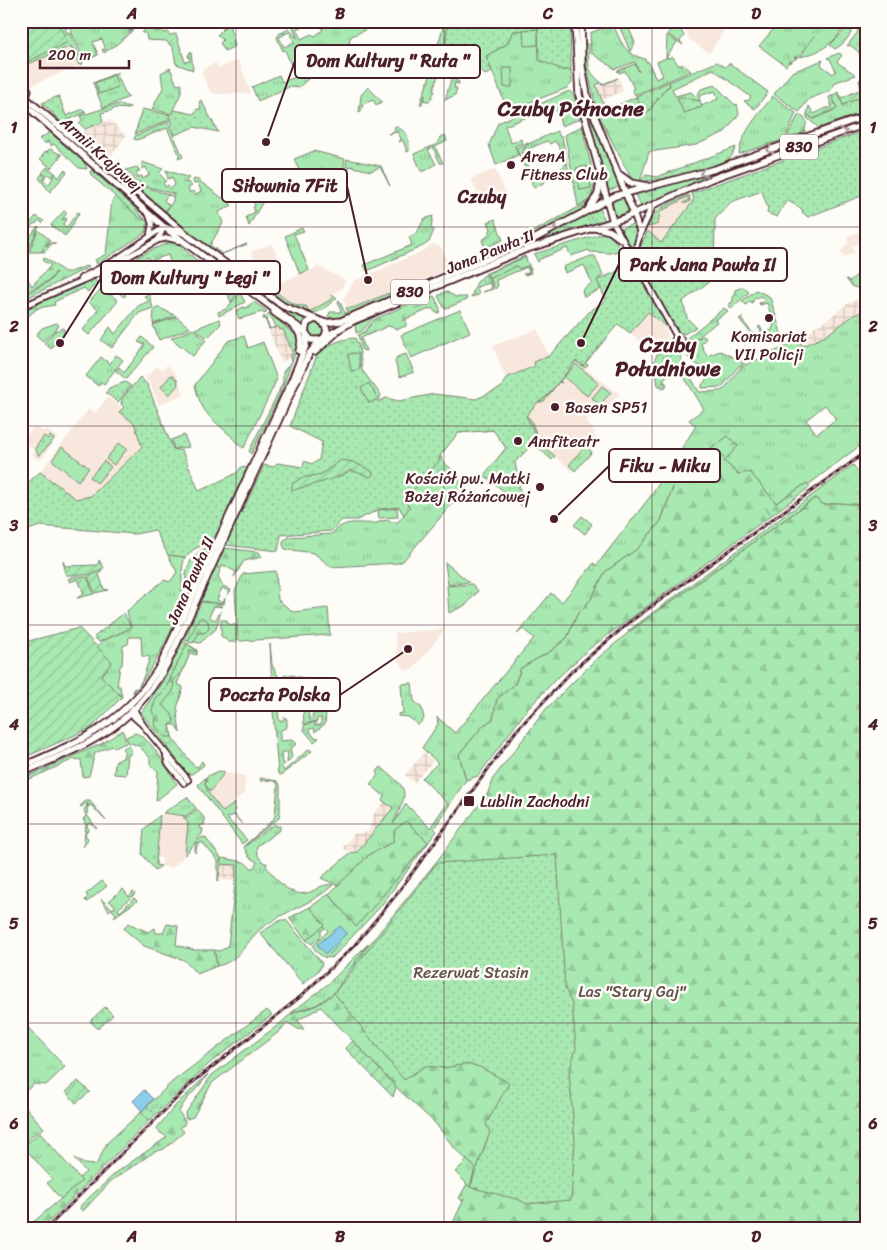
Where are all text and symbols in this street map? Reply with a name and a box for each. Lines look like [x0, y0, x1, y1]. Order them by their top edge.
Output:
text: A [126, 0, 137, 28]
text: B [335, 0, 346, 28]
text: C [542, 0, 554, 28]
text: D [751, 0, 761, 28]
scale bar [40, 38, 129, 70]
text: 200 m [48, 42, 92, 68]
callout: Dom Kultury " Ruta " [295, 45, 480, 78]
text: Dom Kultury " Ruta " [306, 45, 471, 77]
district label: Czuby Północne [497, 90, 644, 128]
street label: Armii Krajowej [53, 108, 151, 201]
text: 1 [11, 113, 18, 142]
text: 1 [870, 113, 877, 142]
one-way arrow [839, 127, 848, 137]
road number: 830 [780, 134, 818, 160]
place label: ArenA Fitness Club [520, 142, 608, 189]
one-way arrow [767, 144, 775, 154]
marker: ArenA Fitness Club [505, 159, 517, 171]
one-way arrow [699, 167, 707, 177]
callout: Siłownia 7Fit [222, 169, 347, 202]
text: Siłownia 7Fit [231, 170, 338, 202]
district label: Czuby [457, 181, 507, 213]
street label: Jana Pawła II [440, 220, 539, 283]
one-way arrow [553, 221, 562, 231]
callout: Park Jana Pawła II [619, 248, 787, 281]
text: Park Jana Pawła II [630, 249, 777, 281]
callout: Dom Kultury " Łęgi " [101, 261, 280, 294]
text: Dom Kultury " Łęgi " [111, 262, 271, 294]
road number: 830 [391, 280, 429, 304]
text: 2 [8, 312, 19, 341]
marker: Komisariat VII Policji [763, 312, 775, 324]
text: 2 [867, 312, 878, 341]
place label: Komisariat VII Policji [731, 322, 807, 369]
district label: Czuby Południowe [615, 326, 721, 388]
place label: Basen SP51 [565, 393, 647, 422]
marker: Basen SP51 [549, 401, 561, 413]
place label: Amfiteatr [527, 427, 600, 456]
marker: Amfiteatr [512, 435, 524, 447]
callout: Fiku - Miku [609, 449, 720, 482]
text: Fiku - Miku [619, 450, 711, 482]
place label: Kościół pw. Matki Bożej Różańcowej [404, 464, 531, 511]
marker: Kościół pw. Matki Bożej Różańcowej [534, 481, 546, 493]
text: 3 [9, 511, 19, 540]
text: 3 [868, 511, 878, 540]
street label: Jana Pawła II [158, 532, 223, 630]
callout: Poczta Polska [209, 678, 340, 711]
text: Poczta Polska [220, 679, 330, 711]
text: 4 [8, 710, 19, 739]
text: 4 [867, 710, 878, 739]
place label: Lublin Zachodni [480, 787, 590, 816]
marker: Lublin Zachodni [462, 794, 476, 808]
text: 5 [9, 909, 19, 938]
text: 5 [868, 909, 878, 938]
park label: Rezerwat Stasin [413, 958, 529, 987]
park label: Las "Stary Gaj" [578, 977, 687, 1006]
text: 6 [8, 1109, 19, 1138]
text: 6 [867, 1109, 878, 1138]
text: A [126, 1222, 137, 1250]
text: B [335, 1222, 346, 1250]
text: C [542, 1222, 554, 1250]
text: D [751, 1222, 761, 1250]

